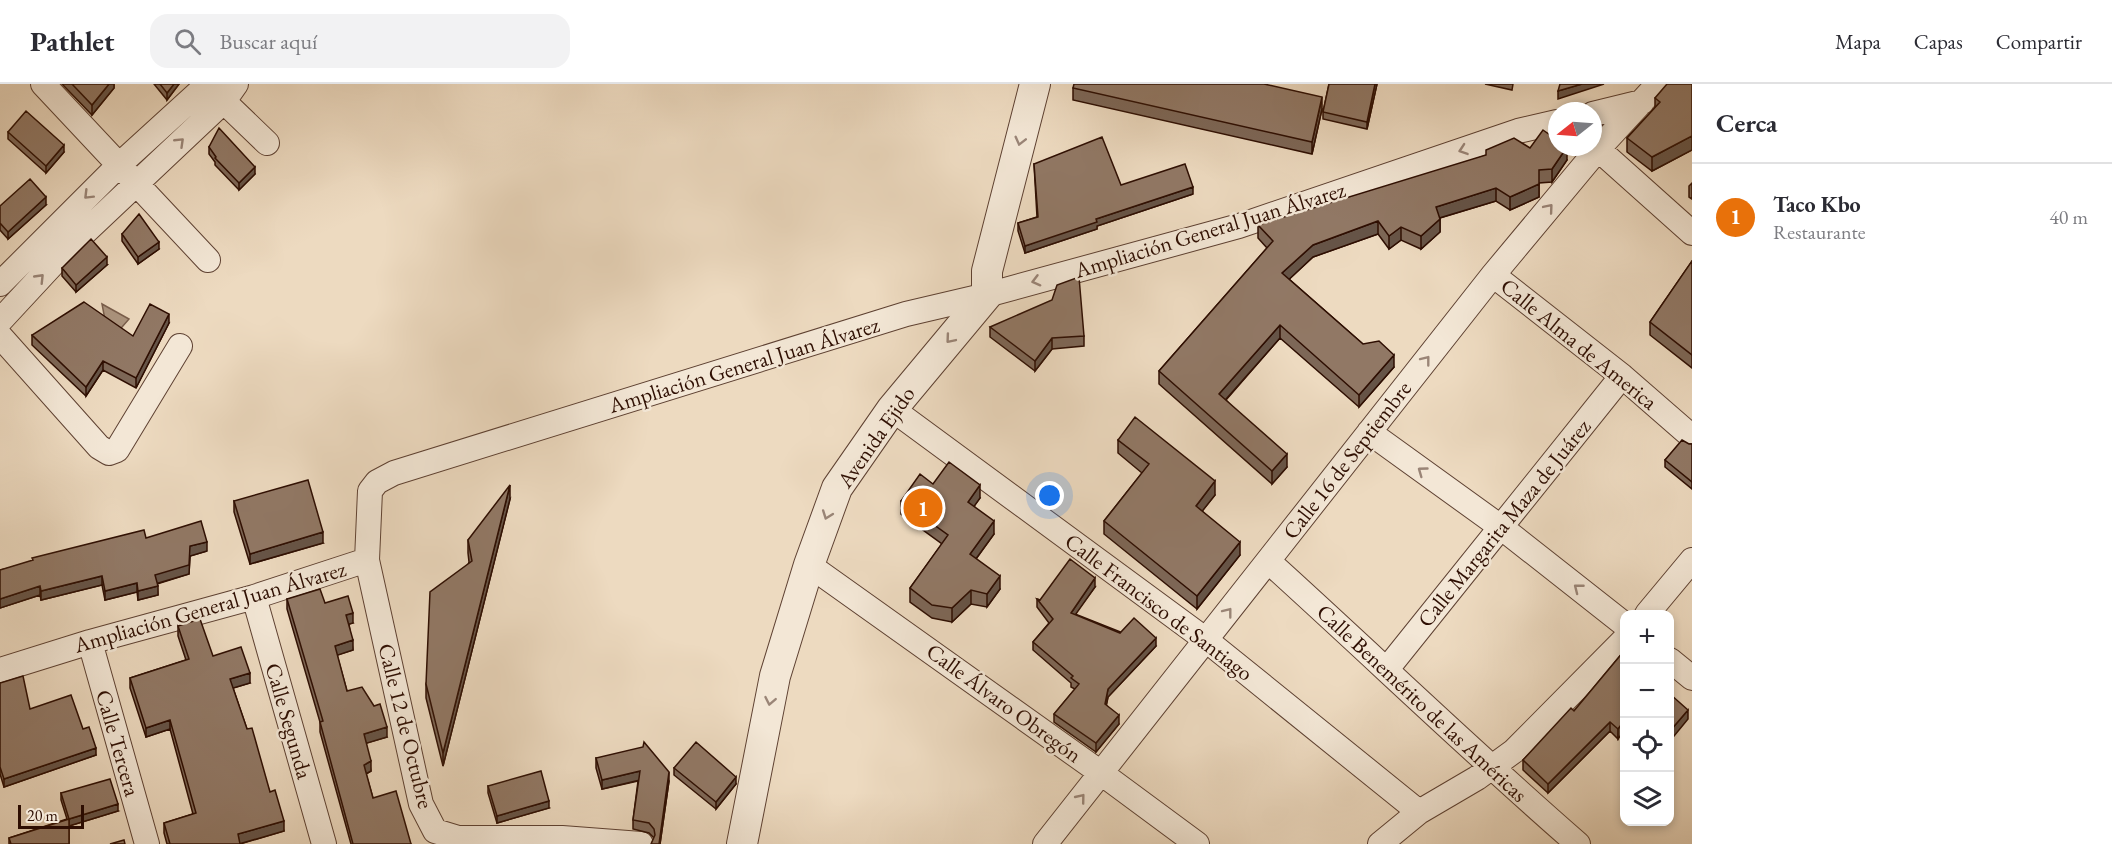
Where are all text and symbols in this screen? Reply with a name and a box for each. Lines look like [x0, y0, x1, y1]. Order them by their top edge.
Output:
search box [150, 14, 570, 68]
text: Pathlet [30, 23, 114, 59]
icon: search [171, 25, 204, 58]
text: Buscar aquí [219, 27, 317, 56]
text: Mapa [1835, 28, 1881, 55]
text: Capas [1914, 28, 1963, 55]
text: Compartir [1996, 28, 2082, 55]
north arrow [1548, 102, 1602, 156]
text: Cerca [1716, 106, 1777, 140]
one-way arrow [1015, 135, 1028, 145]
one-way arrow [173, 139, 184, 150]
one-way arrow [1458, 142, 1469, 155]
street label: Ampliación General Juan Álvarez [1070, 175, 1349, 285]
one-way arrow [85, 188, 96, 199]
text: Taco Kbo [1773, 190, 1861, 219]
one-way arrow [1542, 204, 1553, 215]
text: 1 [1730, 204, 1741, 230]
text: 40 m [2049, 204, 2088, 230]
text: Restaurante [1773, 219, 1866, 245]
street label: Calle Alma de America [1495, 272, 1664, 416]
one-way arrow [32, 274, 43, 285]
one-way arrow [1031, 274, 1041, 287]
street label: Ampliación General Juan Álvarez [604, 310, 883, 420]
one-way arrow [946, 332, 957, 343]
one-way arrow [1419, 355, 1430, 366]
street label: Calle 16 de Septiembre [1276, 375, 1418, 545]
street label: Avenida Ejido [830, 380, 922, 494]
street label: Calle Margarita Maza de Juárez [1411, 412, 1598, 633]
one-way arrow [1418, 467, 1429, 478]
your location [1035, 481, 1064, 510]
pin: 1 [904, 486, 942, 530]
one-way arrow [822, 509, 835, 520]
street label: Calle Francisco de Santiago [1059, 527, 1259, 687]
street label: Ampliación General Juan Álvarez [70, 554, 350, 660]
one-way arrow [1574, 584, 1585, 595]
street label: Calle Benemérito de las Américas [1310, 598, 1534, 808]
one-way arrow [1220, 608, 1231, 619]
map controls [1620, 610, 1674, 826]
button: + [1620, 610, 1674, 664]
street label: Calle Álvaro Obregón [921, 637, 1088, 769]
street label: Calle 12 de Octubre [371, 640, 441, 812]
street label: Calle Segunda [259, 660, 319, 783]
button: − [1620, 664, 1674, 718]
street label: Calle Tercera [89, 686, 147, 800]
one-way arrow [764, 696, 777, 706]
button: locate [1620, 718, 1674, 772]
button: layers [1620, 772, 1674, 826]
one-way arrow [1074, 794, 1085, 805]
scale bar [18, 802, 84, 830]
text: 20 m [27, 805, 58, 826]

